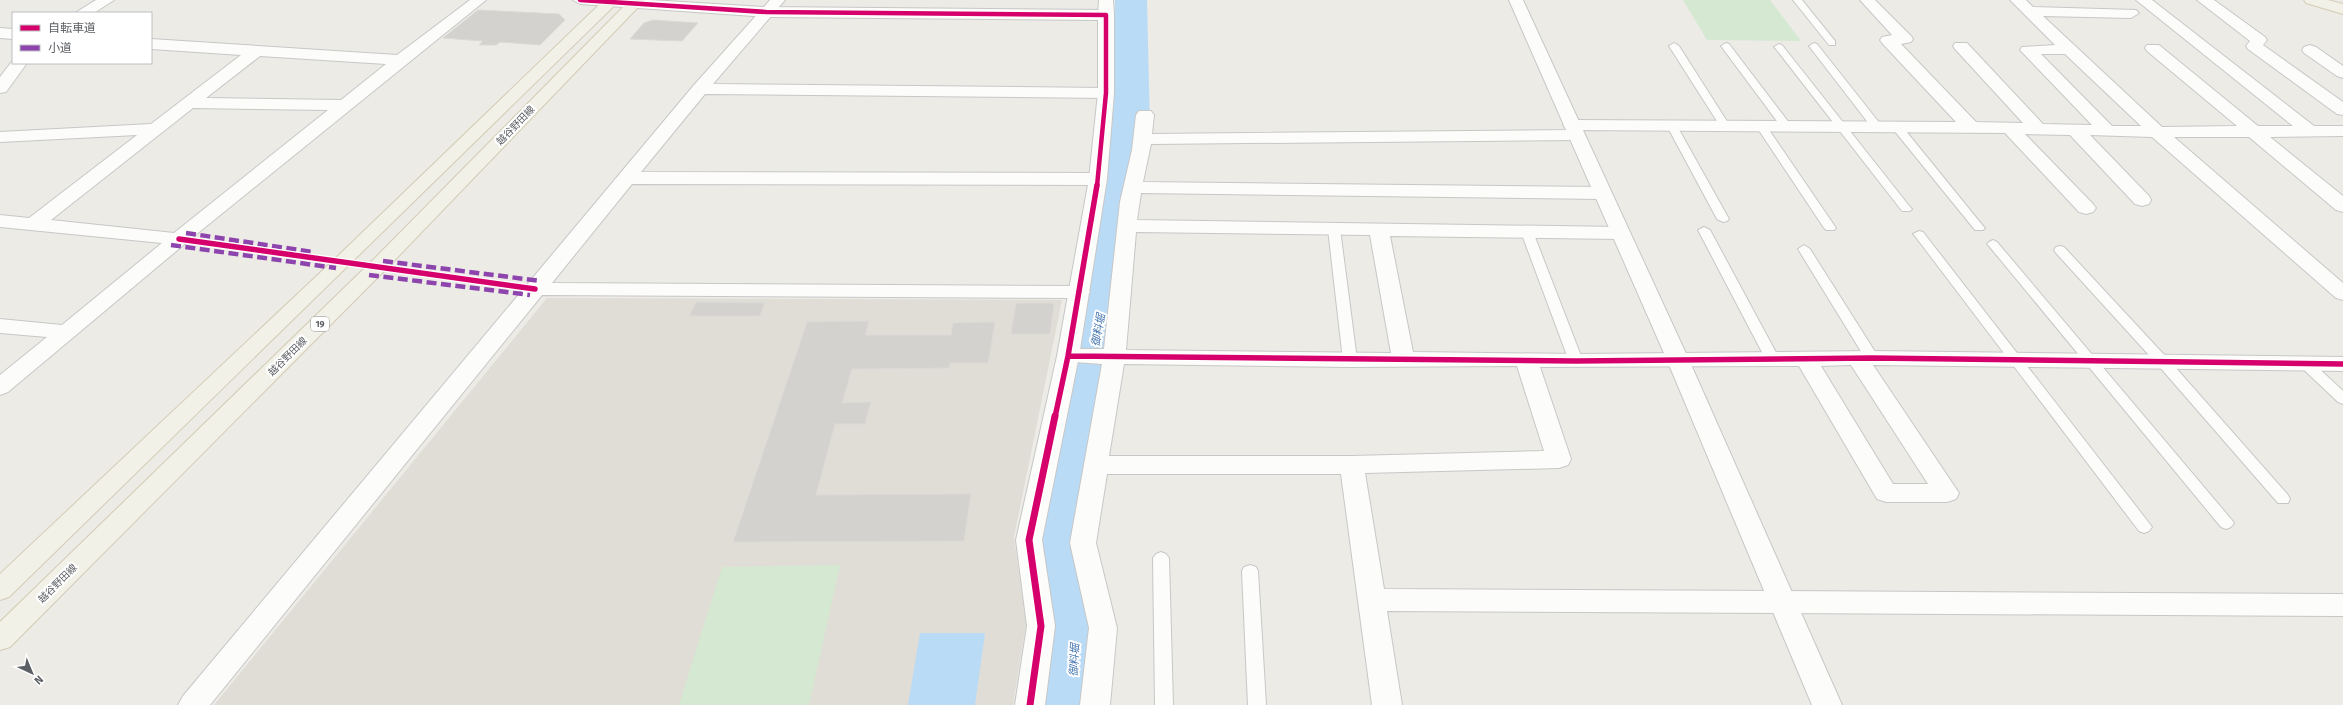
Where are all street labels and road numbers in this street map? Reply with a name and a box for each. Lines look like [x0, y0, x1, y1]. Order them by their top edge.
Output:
street label: 越谷野田線 [494, 104, 537, 148]
road number: 19 [311, 317, 329, 331]
street label: 越谷野田線 [266, 335, 310, 379]
street label: 越谷野田線 [36, 562, 80, 606]

